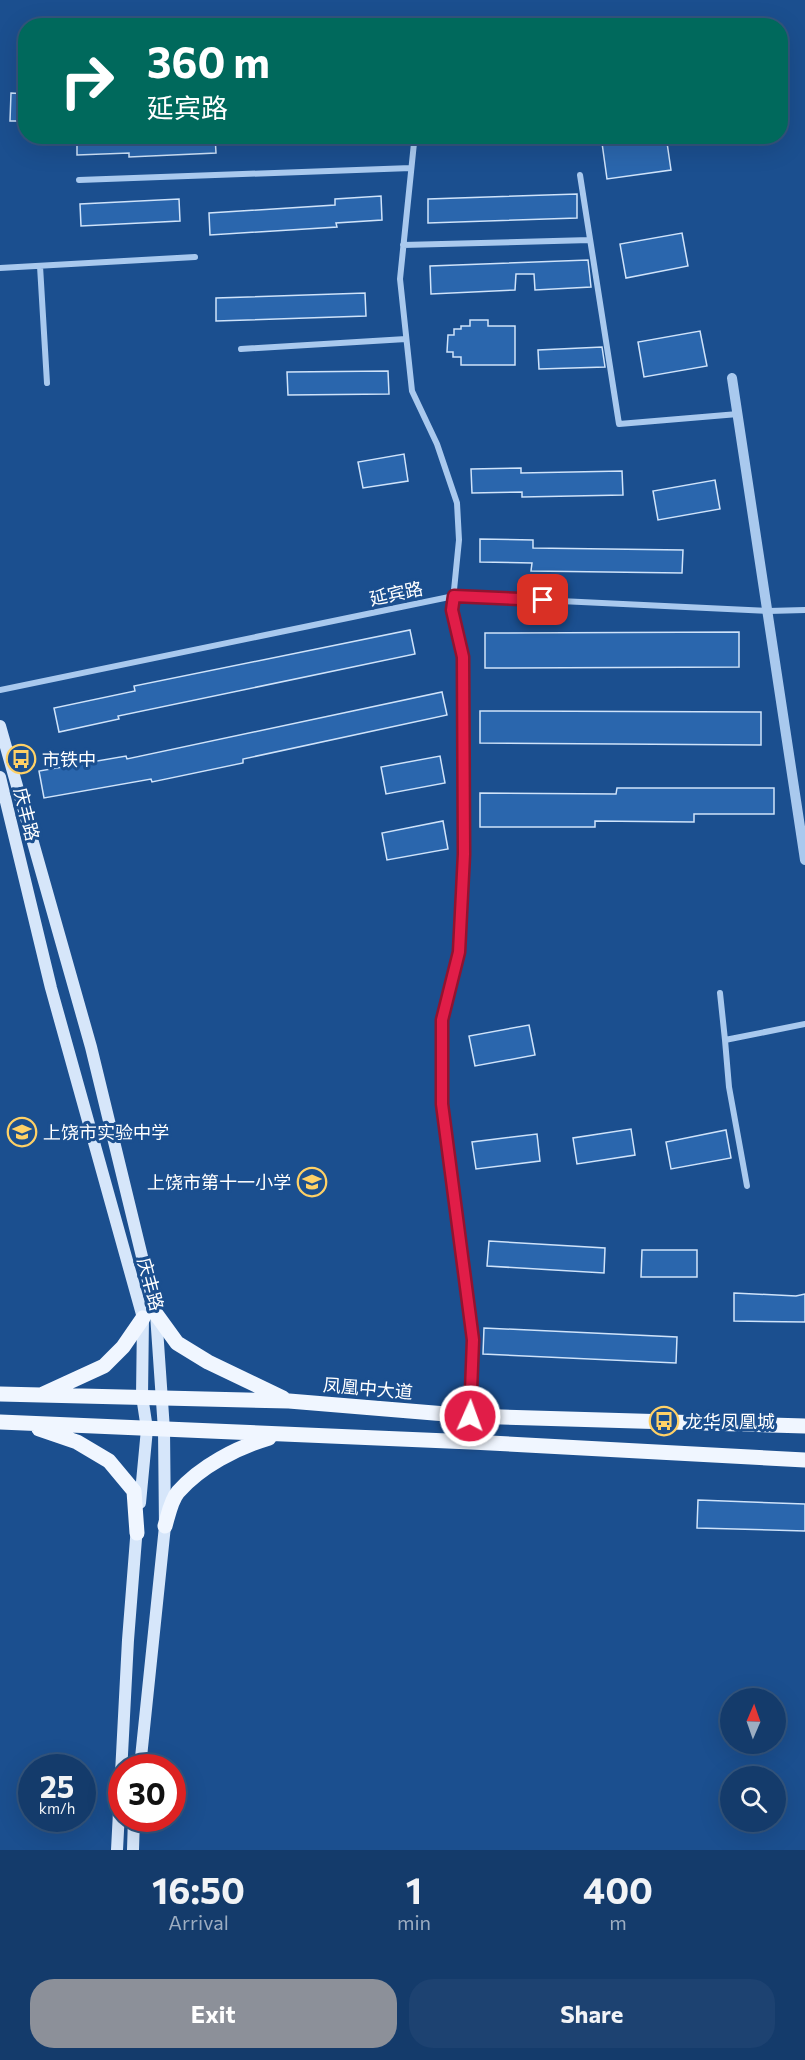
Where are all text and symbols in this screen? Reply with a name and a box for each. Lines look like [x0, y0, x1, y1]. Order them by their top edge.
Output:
text: 360 m [147, 35, 270, 87]
icon: right [48, 42, 126, 120]
text: 延宾路 [147, 91, 228, 124]
pin [517, 574, 568, 625]
street label: 延宾路 [367, 577, 425, 609]
icon: arrive [526, 583, 559, 616]
bus stop icon: 市铁中 [5, 743, 37, 775]
place label: 市铁中 [42, 748, 96, 770]
street label: 庆丰路 [10, 785, 44, 843]
school or university icon: 上饶市实验中学 [6, 1116, 38, 1148]
place label: 上饶市实验中学 [43, 1121, 169, 1143]
school or university icon: 上饶市第十一小学 [296, 1166, 328, 1198]
place label: 上饶市第十一小学 [147, 1171, 291, 1193]
street label: 庆丰路 [133, 1255, 169, 1313]
street label: 凤凰中大道 [322, 1373, 414, 1403]
position arrow [438, 1384, 502, 1448]
bus stop icon: 龙华凤凰城 [648, 1405, 680, 1437]
place label: 龙华凤凰城 [685, 1410, 775, 1432]
north arrow [720, 1688, 786, 1754]
map controls [720, 1688, 786, 1832]
speed limit sign: 30 [108, 1754, 186, 1832]
button: search [720, 1766, 786, 1832]
text: 25 [40, 1767, 74, 1804]
text: km/h [39, 1799, 75, 1817]
text: 16:50 [152, 1867, 245, 1911]
text: 1 [406, 1867, 422, 1911]
text: 400 [583, 1867, 653, 1911]
text: Arrival [168, 1910, 229, 1934]
text: min [397, 1910, 431, 1934]
text: m [609, 1910, 627, 1934]
button: Exit [30, 1979, 397, 2048]
button: Share [409, 1979, 775, 2048]

